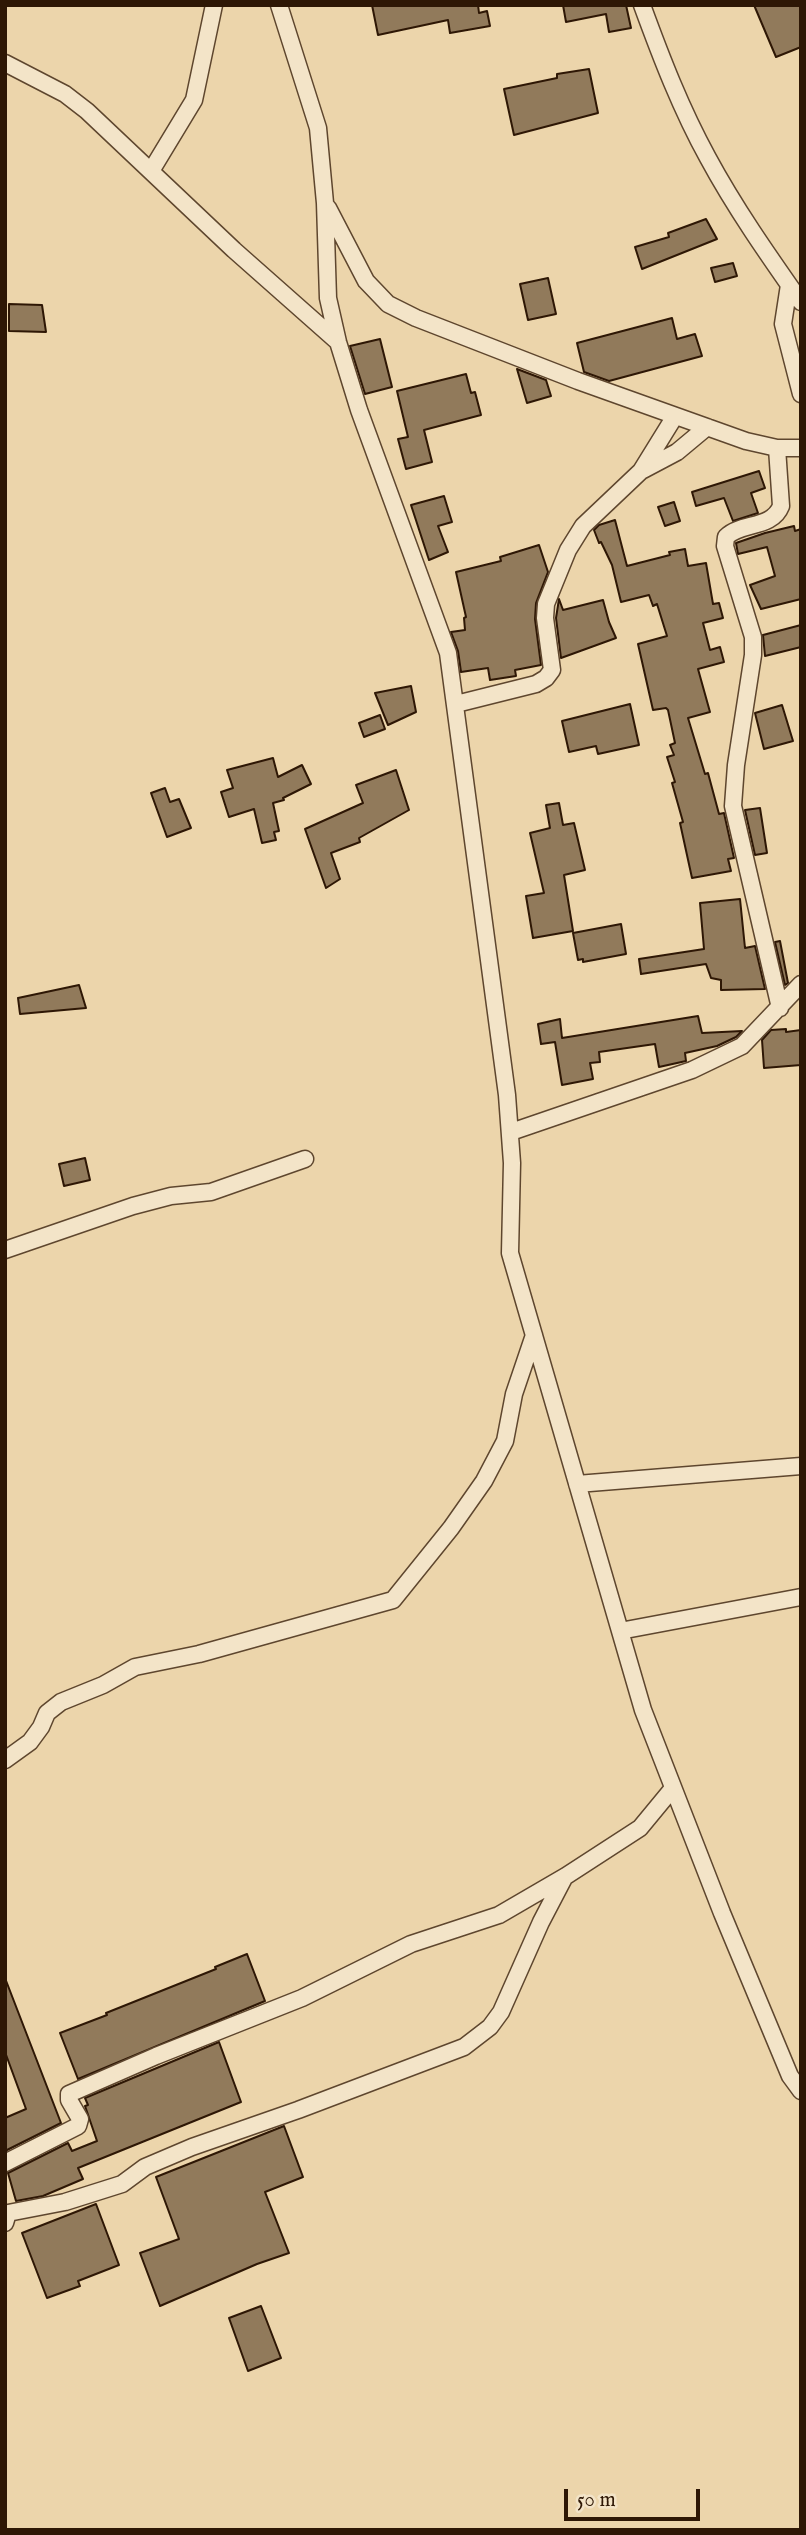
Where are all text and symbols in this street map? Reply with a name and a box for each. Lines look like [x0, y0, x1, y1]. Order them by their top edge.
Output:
scale bar [568, 2476, 704, 2520]
text: 50 m [577, 2487, 616, 2514]

